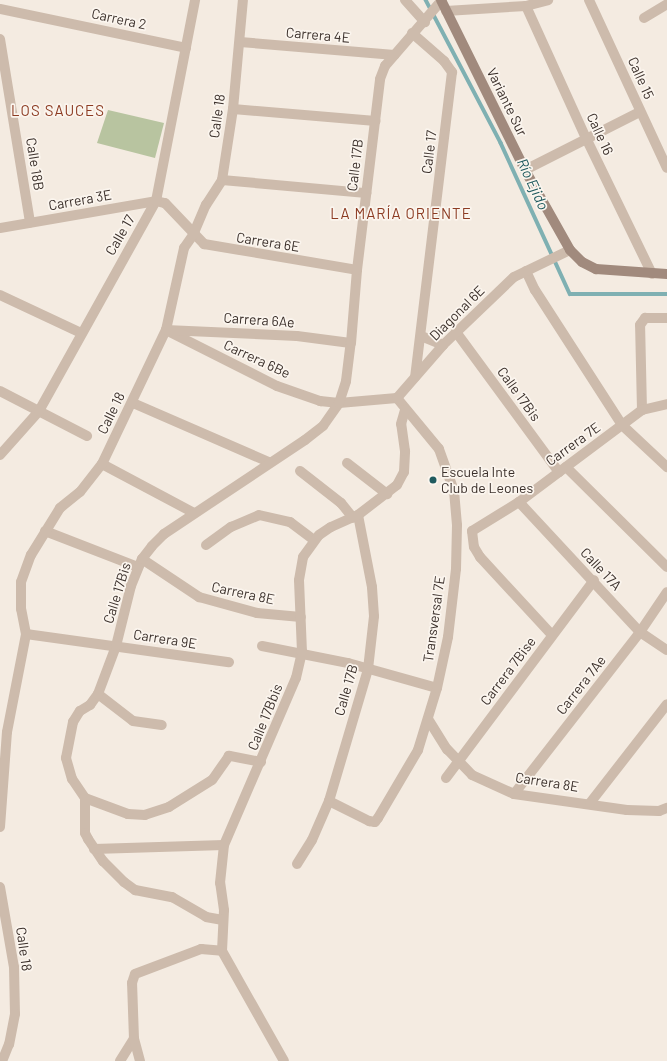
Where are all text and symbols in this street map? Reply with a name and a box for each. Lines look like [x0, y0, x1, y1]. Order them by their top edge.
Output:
street label: Carrera 2 [90, 5, 148, 33]
street label: Carrera 4E [285, 24, 351, 46]
street label: Calle 15 [624, 54, 658, 102]
street label: Variante Sur [483, 65, 531, 139]
street label: Calle 18 [206, 93, 228, 139]
district label: LOS SAUCES [11, 102, 105, 120]
street label: Calle 16 [583, 110, 617, 158]
street label: Calle 17 [418, 129, 440, 175]
street label: Calle 18B [23, 136, 47, 192]
street label: Calle 17B [343, 138, 367, 192]
water label: Río Ejido [513, 155, 553, 213]
street label: Carrera 3E [47, 186, 113, 214]
district label: LA MARÍA ORIENTE [330, 205, 472, 223]
street label: Calle 17 [102, 212, 138, 258]
street label: Carrera 6E [235, 229, 301, 255]
street label: Diagonal 6E [426, 282, 488, 344]
street label: Carrera 6Ae [223, 309, 295, 331]
street label: Carrera 6Be [221, 336, 293, 382]
street label: Calle 17Bis [494, 364, 544, 424]
street label: Calle 18 [94, 389, 128, 437]
street label: Carrera 7E [542, 419, 604, 469]
place label: Escuela Inte Club de Leones [441, 464, 533, 496]
marker: Escuela Inte Club de Leones [428, 475, 438, 485]
street label: Calle 17A [577, 544, 625, 594]
street label: Calle 17Bis [100, 560, 134, 626]
street label: Transversal 7E [420, 575, 448, 663]
street label: Carrera 8E [210, 578, 276, 608]
street label: Carrera 9E [132, 626, 198, 652]
street label: Carrera 7Bise [477, 633, 539, 709]
street label: Carrera 7Ae [553, 652, 609, 718]
street label: Calle 17B [331, 662, 361, 718]
street label: Calle 17Bbis [244, 681, 286, 753]
street label: Carrera 8E [514, 769, 580, 795]
street label: Calle 18 [13, 926, 35, 972]

